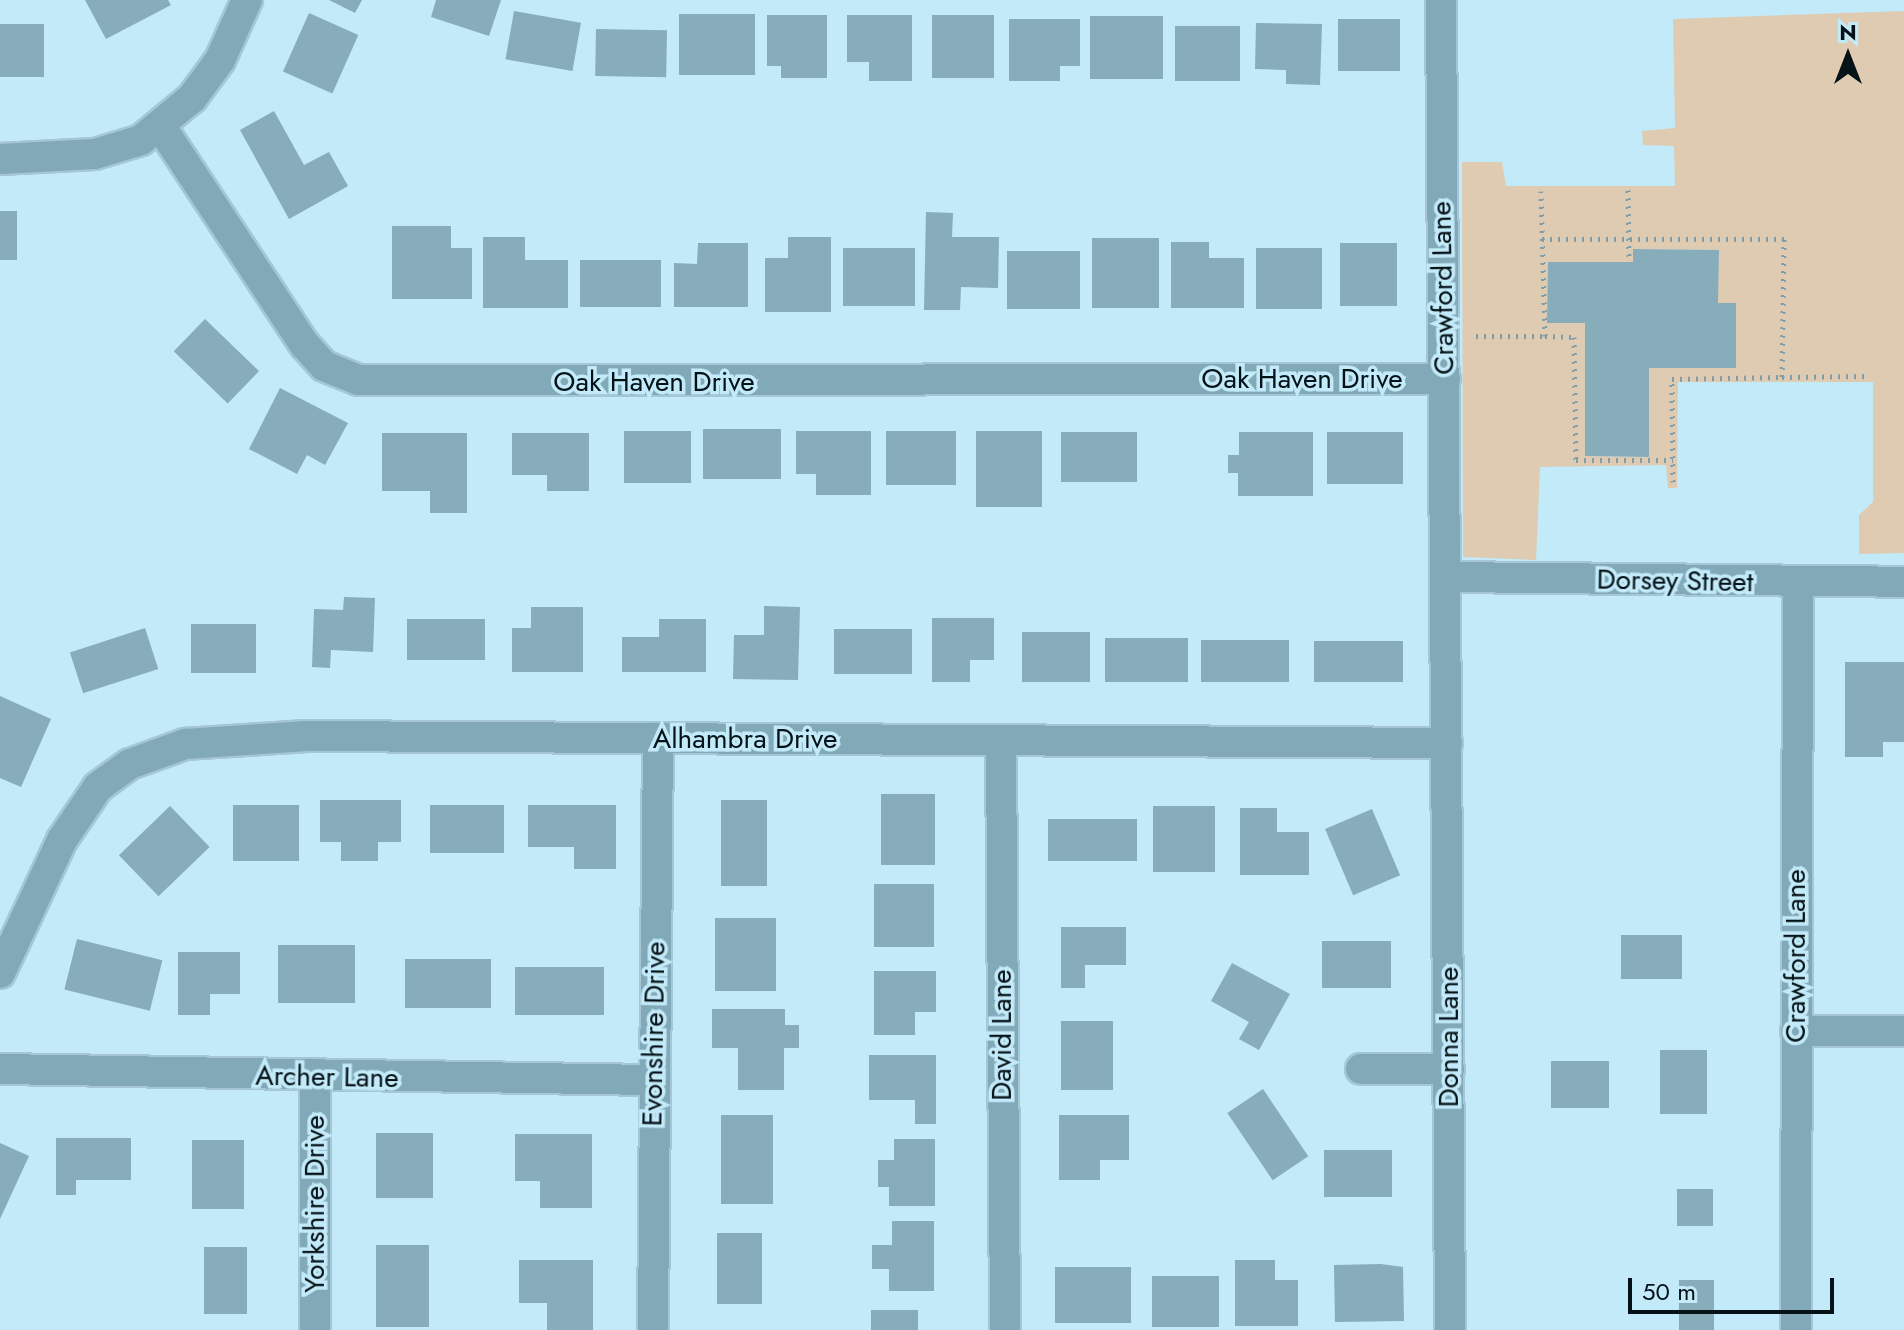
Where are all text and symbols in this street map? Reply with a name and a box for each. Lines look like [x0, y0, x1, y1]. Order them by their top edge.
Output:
north arrow [1808, 16, 1888, 96]
text: N [1839, 16, 1857, 48]
street label: Crawford Lane [1425, 201, 1461, 375]
street label: Oak Haven Drive [1201, 362, 1403, 396]
street label: Oak Haven Drive [553, 365, 755, 399]
street label: Dorsey Street [1596, 563, 1754, 599]
street label: Alhambra Drive [653, 722, 837, 756]
street label: Crawford Lane [1779, 869, 1813, 1043]
street label: Evonshire Drive [636, 941, 672, 1127]
street label: Donna Lane [1432, 967, 1466, 1107]
street label: David Lane [985, 969, 1019, 1101]
street label: Archer Lane [255, 1059, 399, 1095]
street label: Yorkshire Drive [298, 1115, 332, 1293]
scale bar [1632, 1262, 1838, 1312]
text: 50 m [1642, 1274, 1696, 1309]

